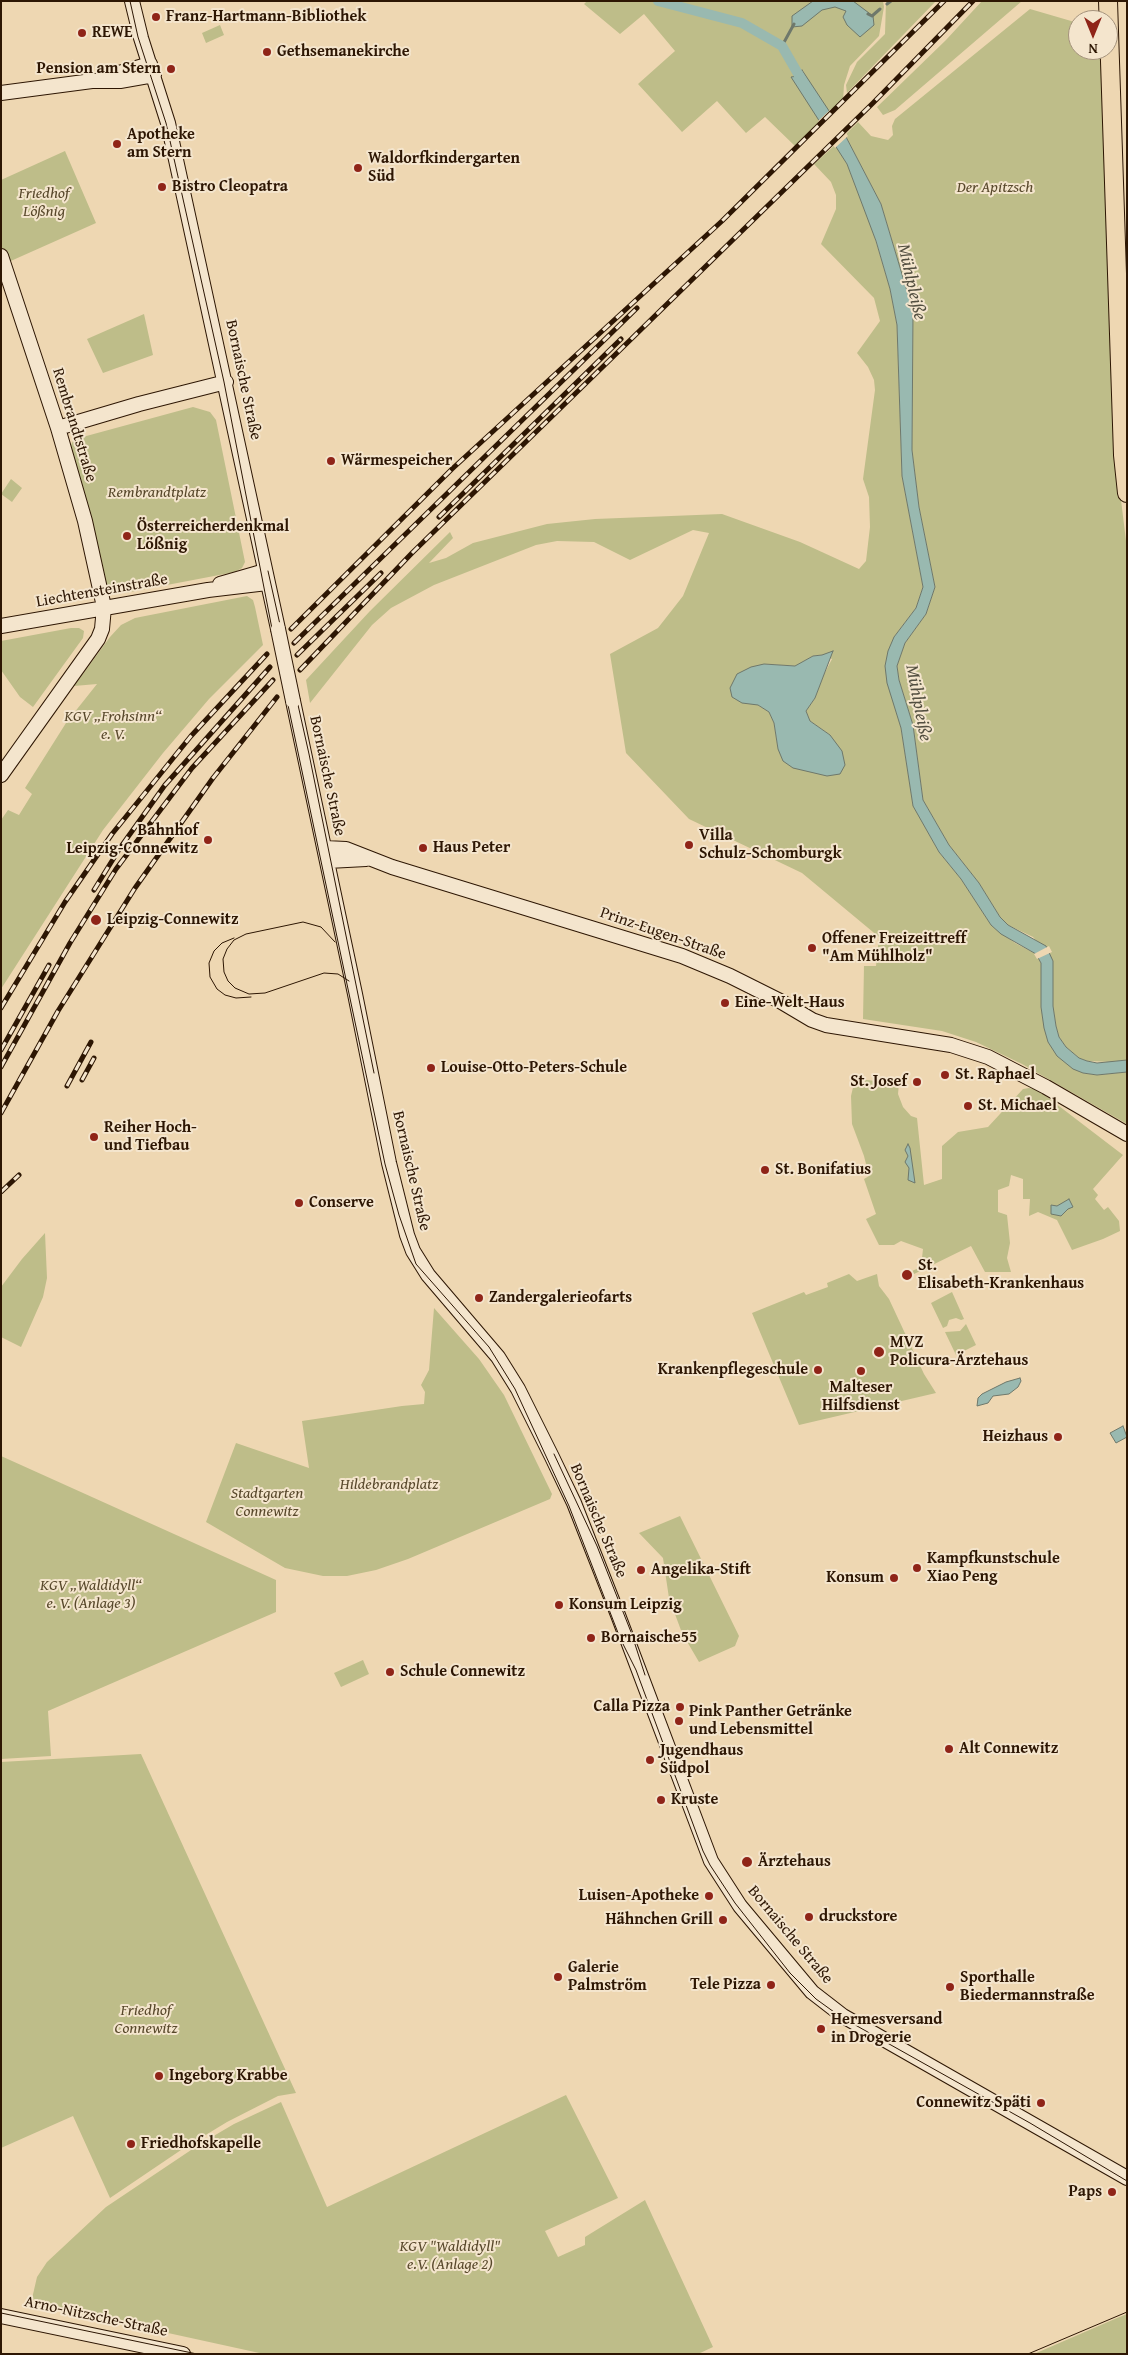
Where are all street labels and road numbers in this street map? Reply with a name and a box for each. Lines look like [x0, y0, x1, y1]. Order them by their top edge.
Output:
street label: Bornaische Straße [221, 318, 265, 442]
street label: Rembrandtstraße [48, 366, 100, 484]
street label: Liechtensteinstraße [35, 570, 169, 612]
street label: Bornaische Straße [305, 714, 349, 838]
street label: Prinz-Eugen-Straße [597, 903, 729, 965]
street label: Bornaische Straße [388, 1109, 434, 1233]
street label: Bornaische Straße [565, 1461, 631, 1581]
street label: Bornaische Straße [743, 1882, 837, 1988]
street label: Arno-Nitzsche-Straße [23, 2292, 169, 2342]

